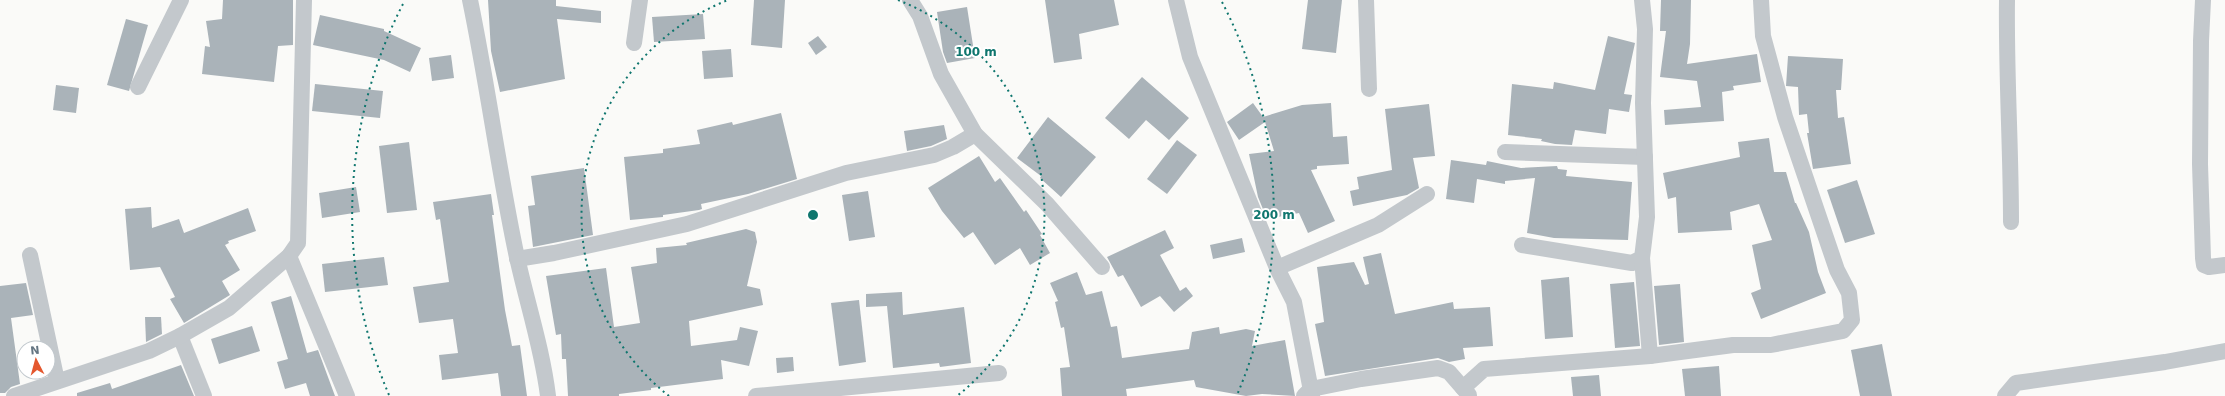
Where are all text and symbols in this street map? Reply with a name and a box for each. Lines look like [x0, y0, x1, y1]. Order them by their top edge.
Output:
text: 100 m [955, 45, 997, 59]
centre of rings [806, 208, 820, 222]
text: 200 m [1253, 208, 1295, 222]
north arrow [16, 340, 56, 380]
text: N [30, 344, 40, 357]

